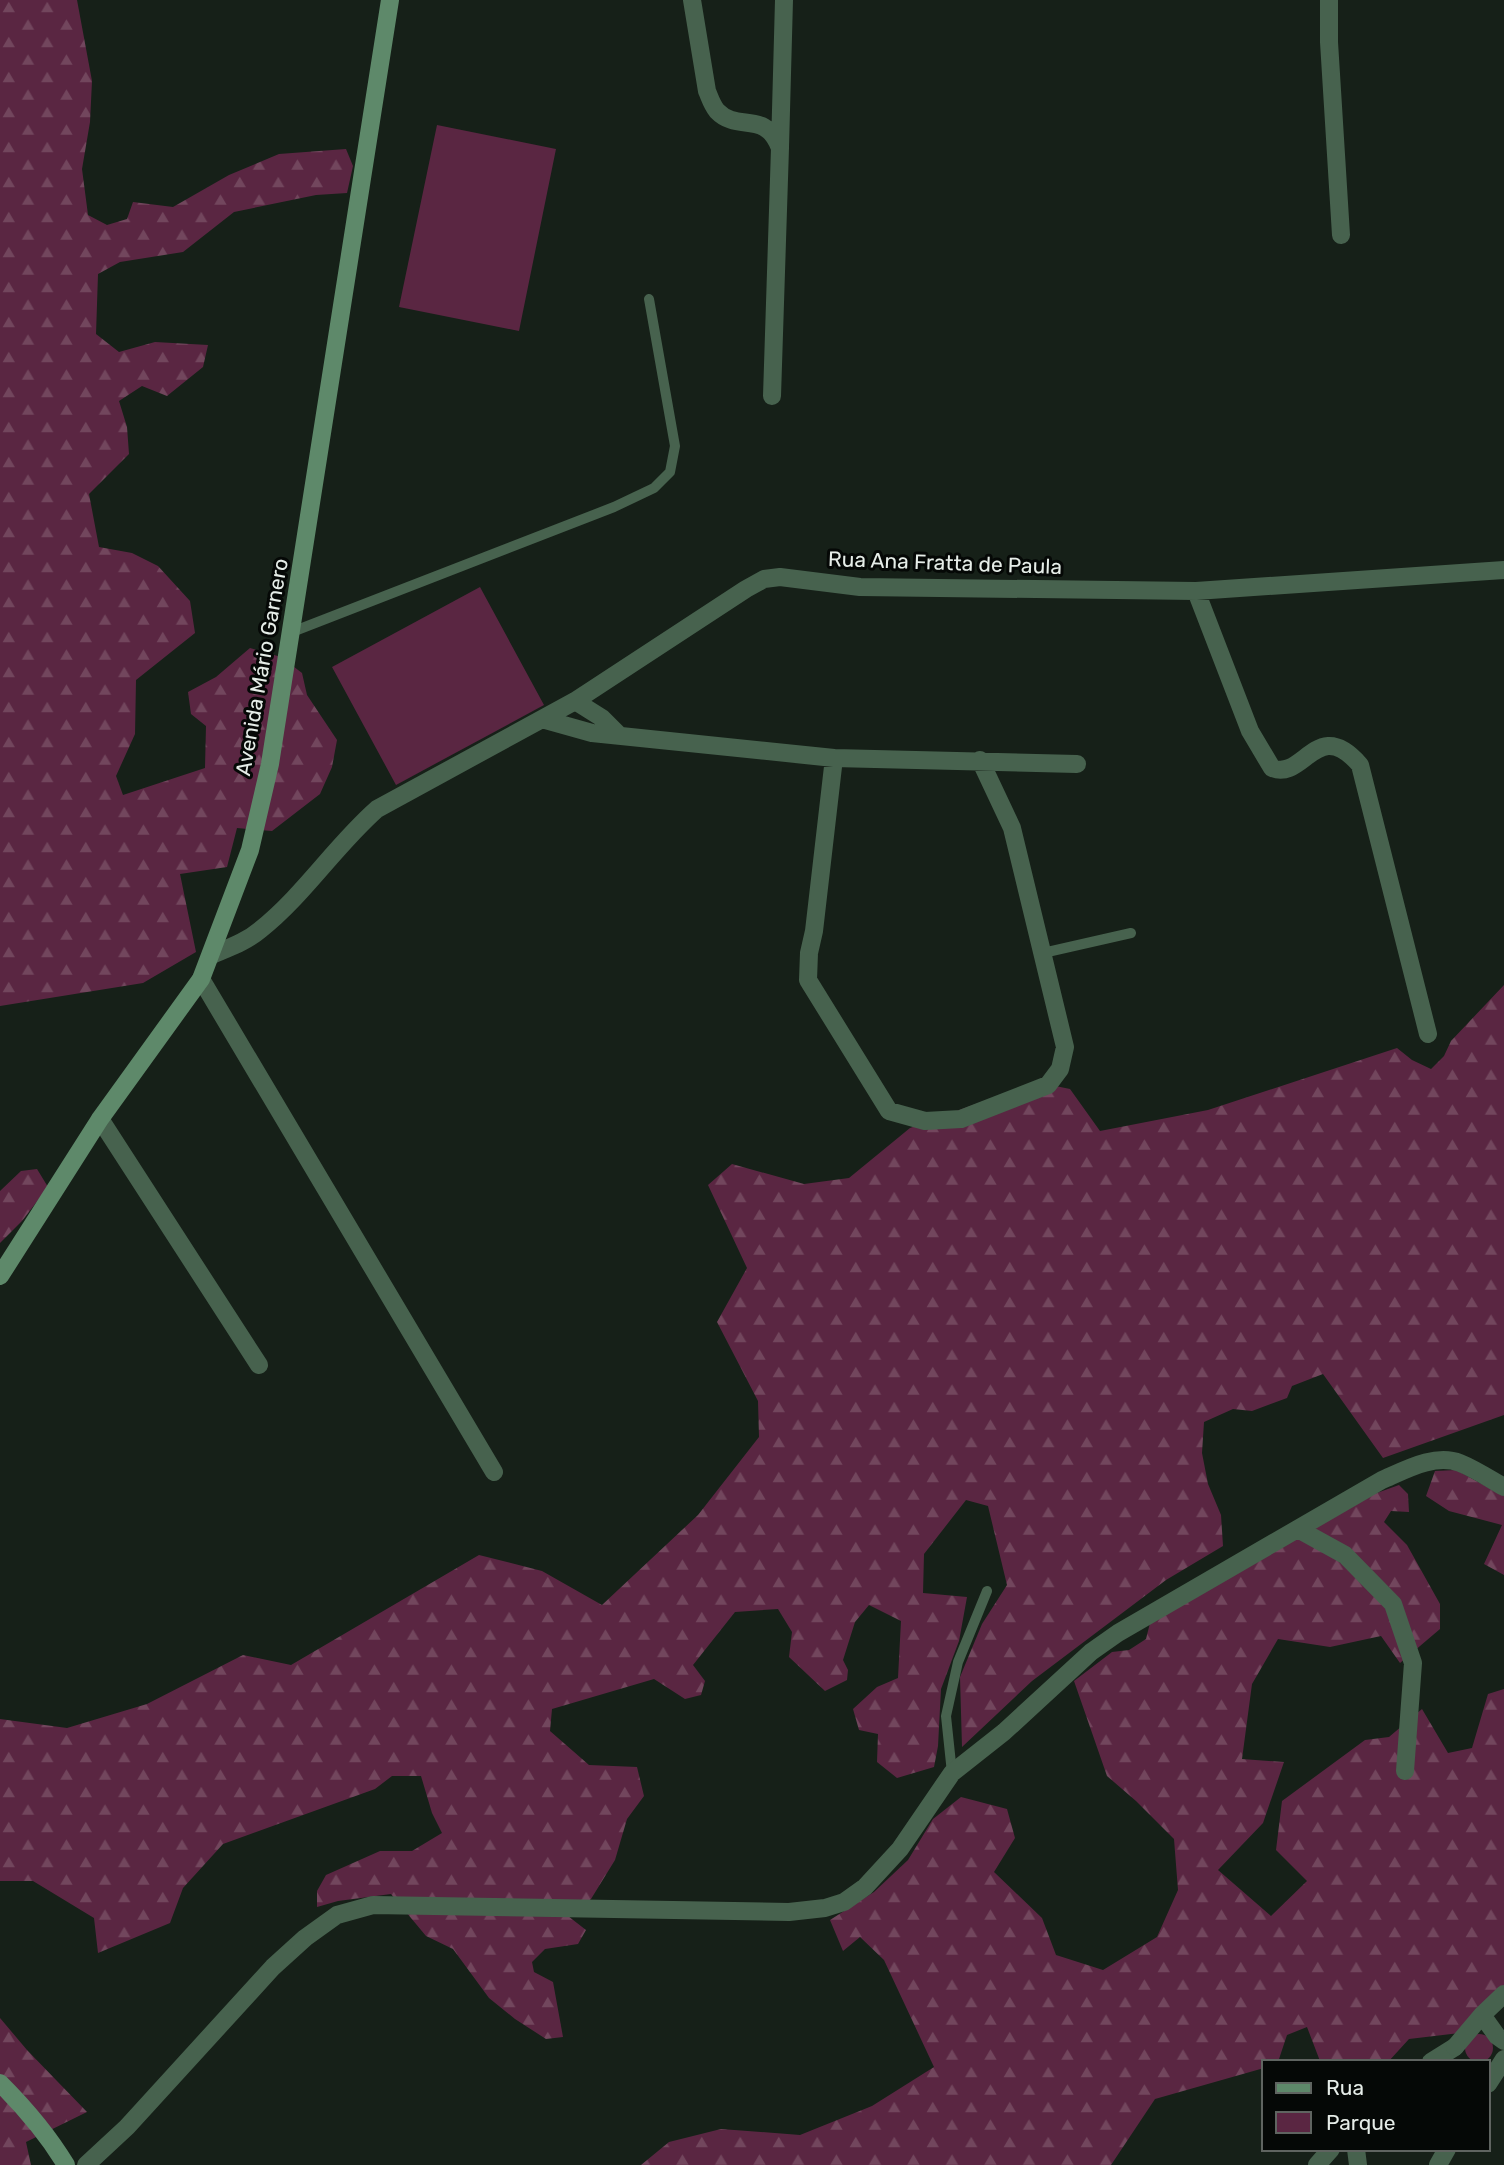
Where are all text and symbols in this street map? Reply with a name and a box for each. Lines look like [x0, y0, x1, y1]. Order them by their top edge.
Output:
street label: Rua Ana Fratta de Paula [828, 546, 1062, 579]
street label: Avenida Mário Garnero [230, 556, 293, 778]
legend [1262, 2060, 1490, 2151]
text: Rua [1326, 2075, 1364, 2100]
text: Parque [1326, 2110, 1396, 2135]

